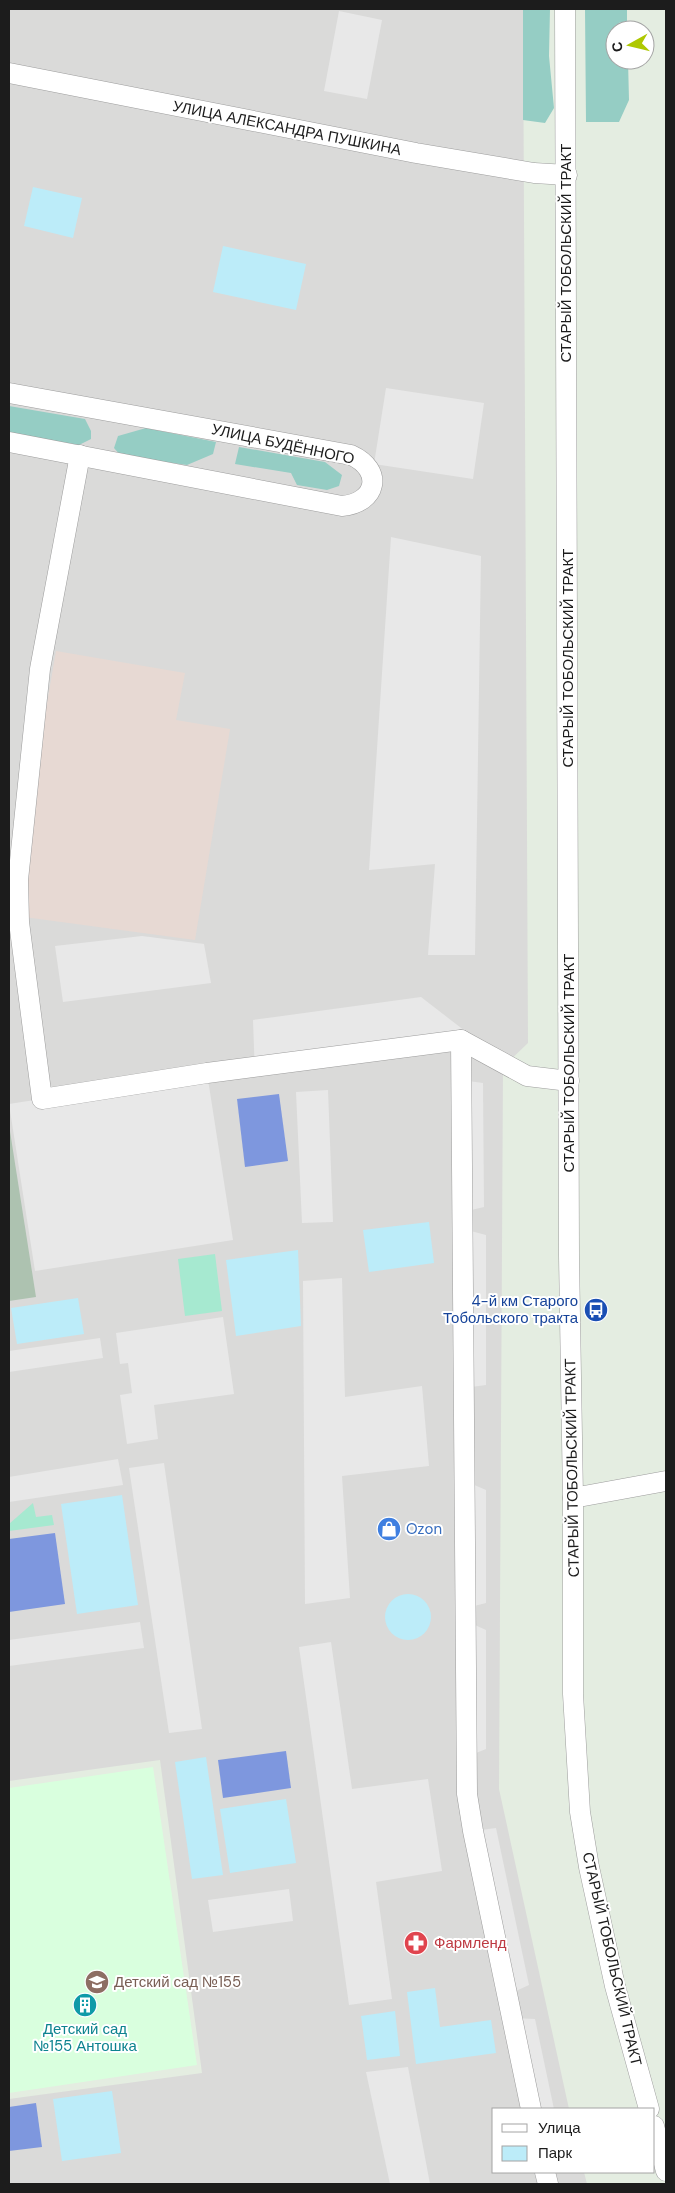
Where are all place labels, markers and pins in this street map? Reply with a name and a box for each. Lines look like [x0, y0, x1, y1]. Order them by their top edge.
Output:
place label: 4-й км Старого Тобольского тракта [443, 1291, 579, 1328]
bus stop icon: 4-й км Старого Тобольского тракта [583, 1297, 609, 1323]
shop icon: Ozon [376, 1516, 402, 1542]
place label: Ozon [406, 1519, 442, 1539]
pharmacy icon: Фармленд [403, 1930, 429, 1956]
place label: Фармленд [434, 1933, 507, 1953]
school or university icon: Детский сад №155 [84, 1969, 110, 1995]
place label: Детский сад №155 [114, 1972, 241, 1992]
building icon: Детский сад №155 Антошка [72, 1992, 98, 2018]
place label: Детский сад №155 Антошка [33, 2019, 137, 2056]

